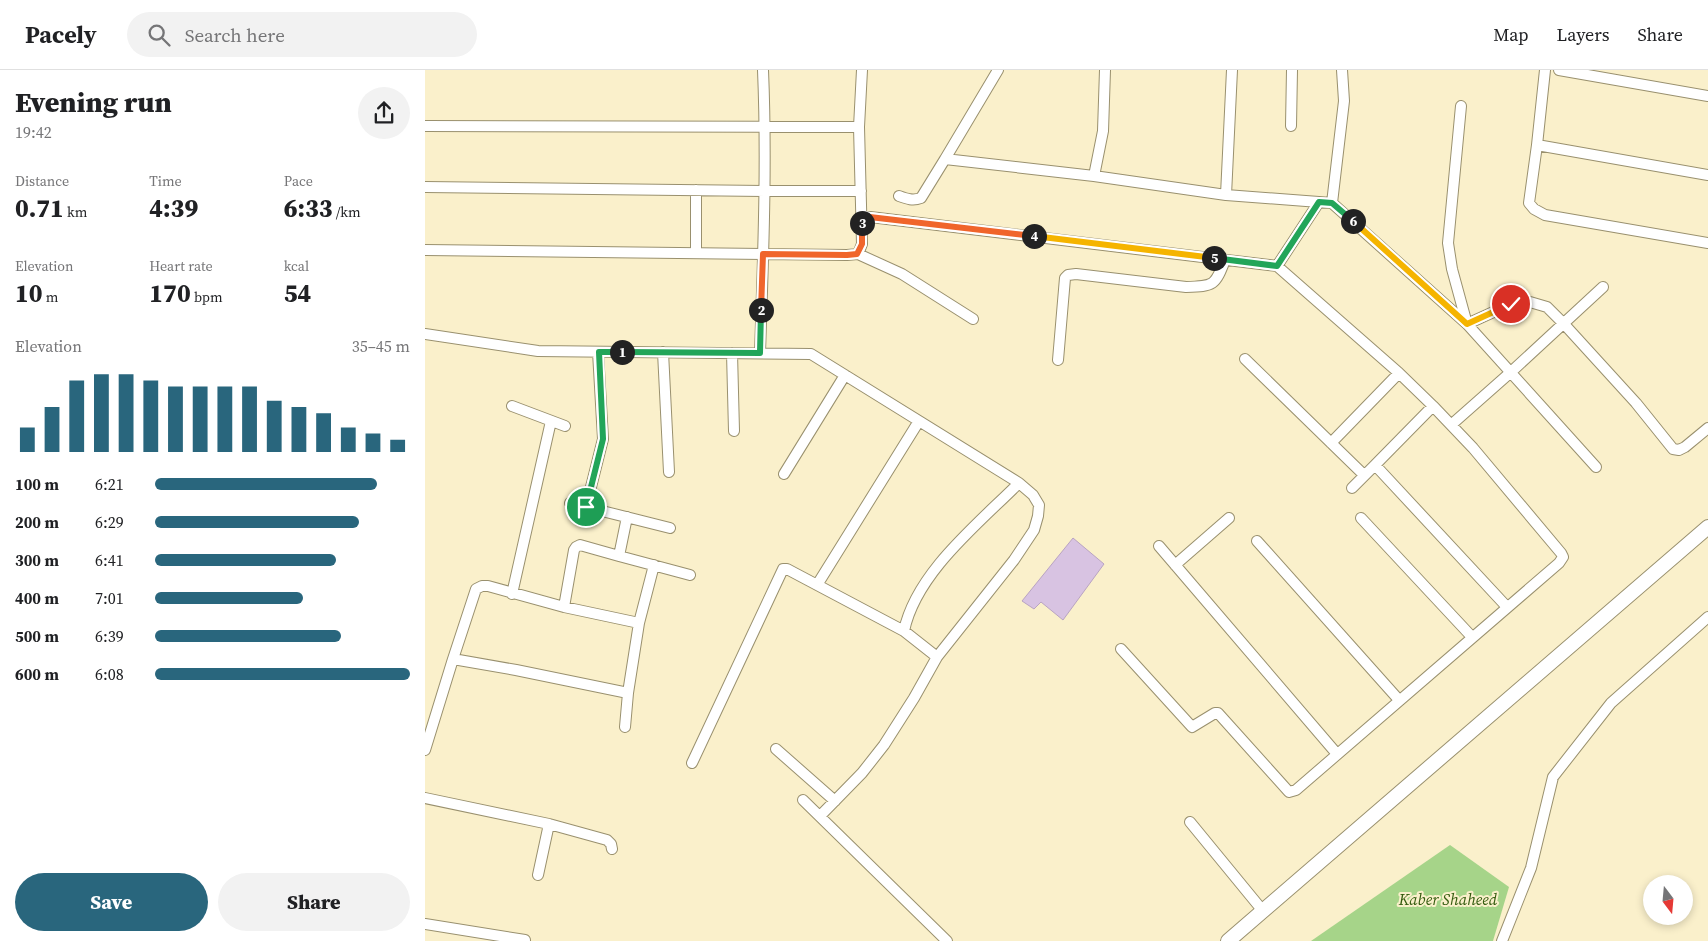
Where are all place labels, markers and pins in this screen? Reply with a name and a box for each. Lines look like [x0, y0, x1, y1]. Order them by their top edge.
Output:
pin: 6 [1341, 208, 1365, 234]
pin: 3 [849, 210, 875, 236]
pin: 4 [1021, 224, 1047, 248]
pin: 5 [1201, 246, 1227, 270]
pin [1490, 283, 1532, 325]
pin: 2 [749, 298, 773, 322]
pin: 1 [609, 340, 635, 364]
pin [565, 486, 607, 528]

